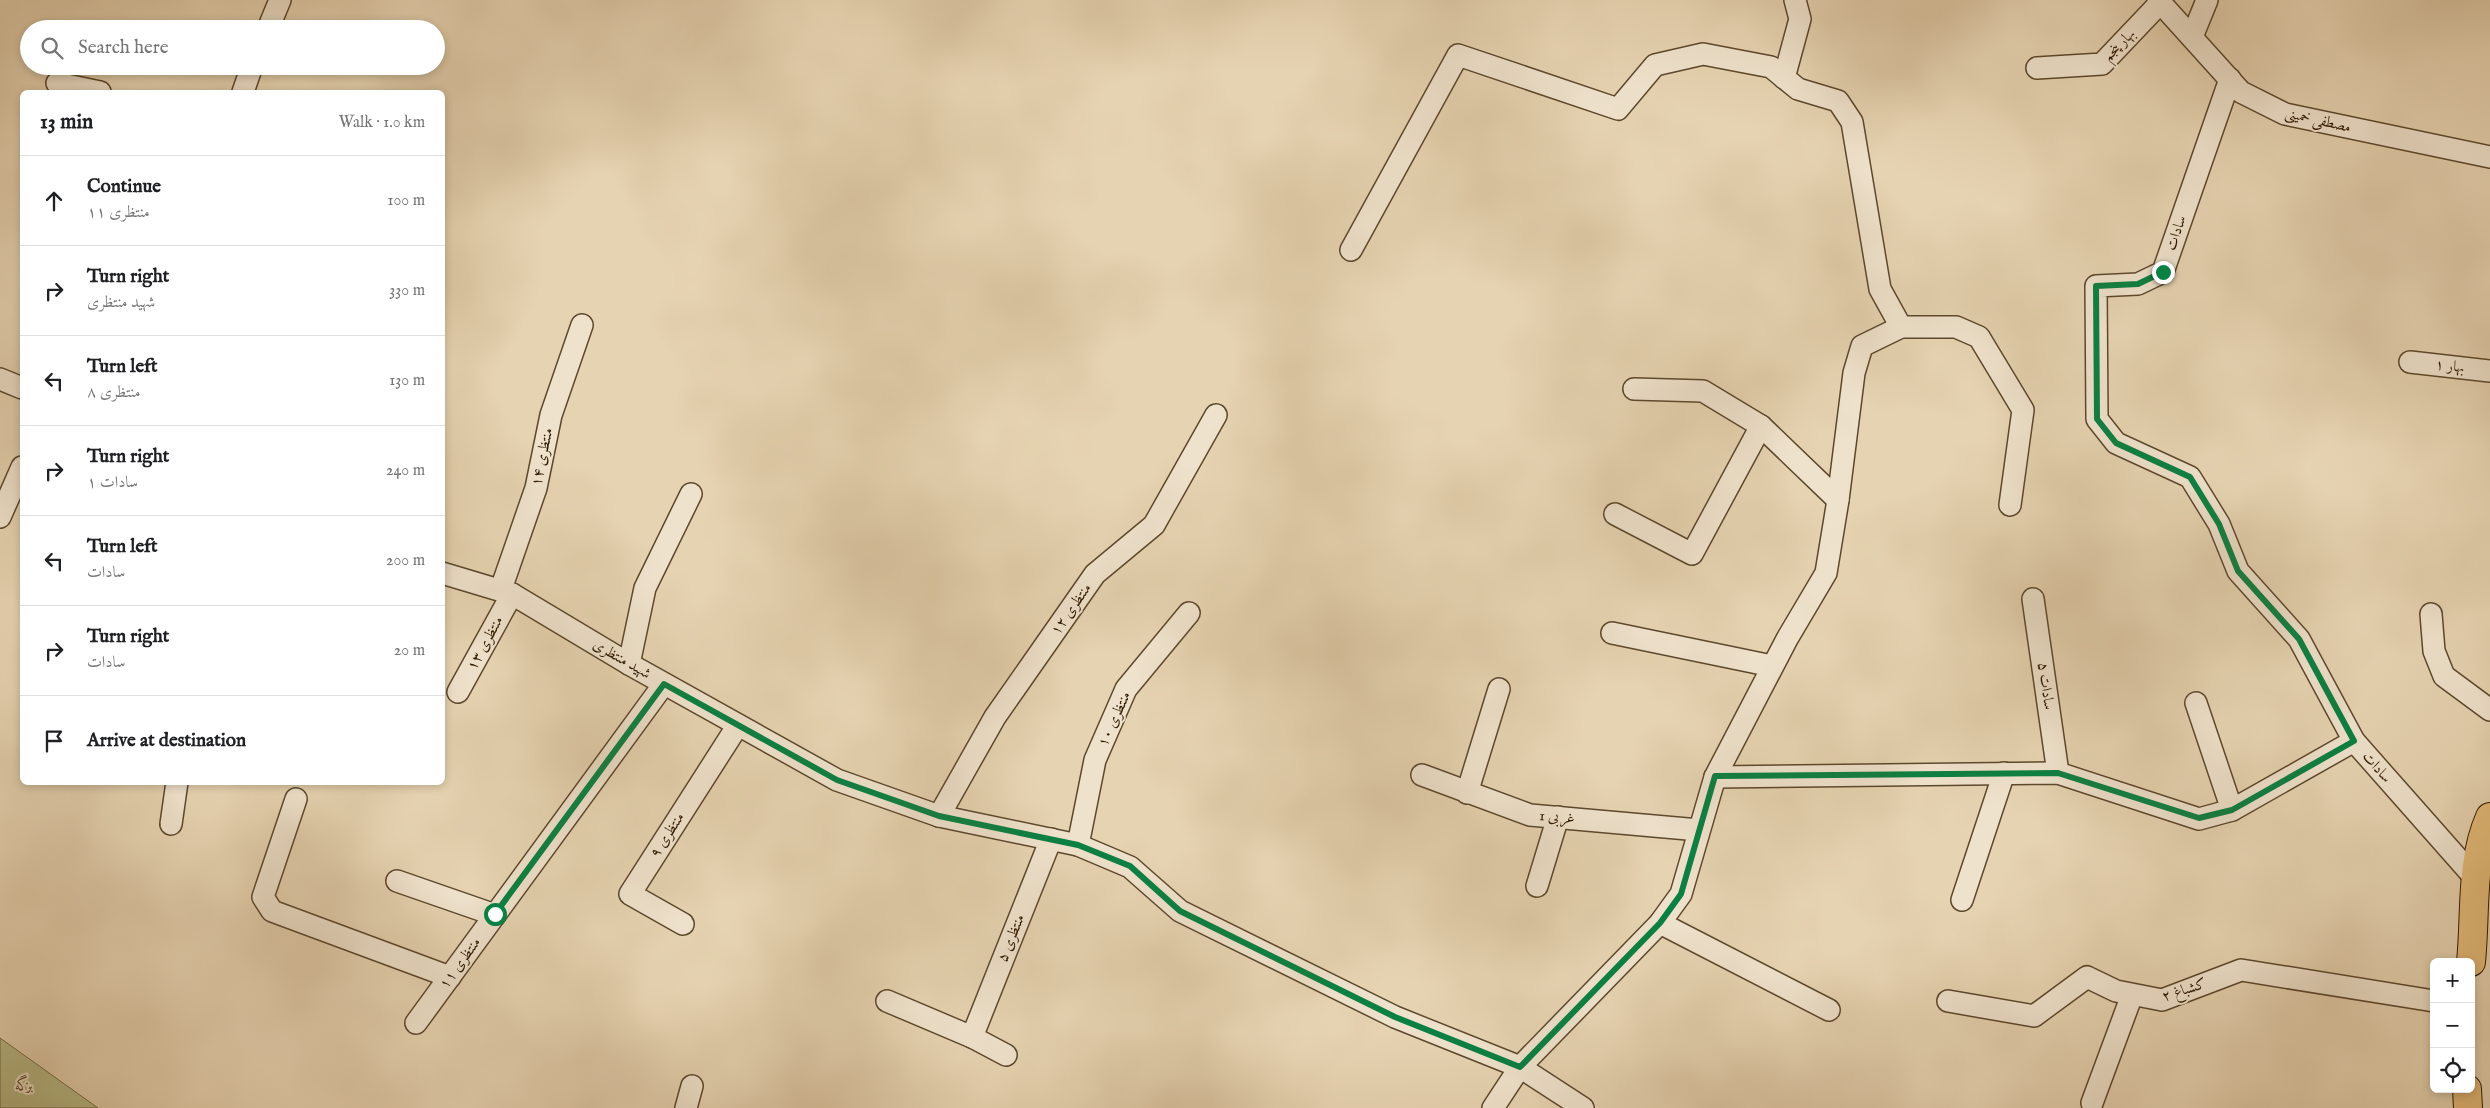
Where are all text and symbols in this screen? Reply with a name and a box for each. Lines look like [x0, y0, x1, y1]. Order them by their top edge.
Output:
search box [20, 20, 445, 75]
street label: بهار پنجم [2099, 25, 2142, 68]
icon: search [38, 34, 66, 62]
text: Search here [78, 36, 169, 60]
street label: مصطفی خمینی [2283, 103, 2353, 138]
text: 13 min [40, 109, 93, 136]
text: Walk · 1.0 km [339, 113, 425, 133]
text: Continue [87, 175, 161, 199]
icon: ahead [40, 187, 68, 215]
text: 100 m [388, 191, 425, 211]
text: منتظری ۱۱ [87, 203, 150, 223]
street label: سادات [2161, 213, 2191, 253]
route end [2152, 261, 2175, 284]
text: Turn right [87, 265, 169, 289]
icon: right [40, 277, 68, 305]
text: 330 m [389, 281, 425, 301]
text: شهید منتظری [87, 293, 155, 313]
text: Turn left [87, 355, 158, 379]
street label: بهار ۱ [2434, 355, 2466, 377]
icon: left [40, 367, 68, 395]
text: 130 m [389, 371, 425, 391]
text: منتظری ۸ [87, 383, 140, 403]
street label: منتظری ۱۴ [527, 426, 557, 488]
text: Turn right [87, 445, 169, 469]
icon: right [40, 457, 68, 485]
text: 240 m [386, 461, 425, 481]
text: سادات ۱ [87, 473, 138, 493]
text: Turn left [87, 535, 158, 559]
icon: left [40, 547, 68, 575]
text: 200 m [386, 551, 425, 571]
text: سادات [87, 563, 125, 583]
street label: منتظری ۱۲ [1046, 579, 1096, 639]
street label: منتظری ۱۳ [462, 613, 508, 673]
text: Turn right [87, 625, 169, 649]
street label: شهید منتظری [589, 635, 655, 683]
icon: right [40, 637, 68, 665]
text: 20 m [394, 641, 425, 661]
text: سادات [87, 653, 125, 673]
street label: سادات ۵ [2033, 661, 2059, 711]
street label: منتظری ۱۰ [1093, 688, 1135, 750]
icon: arrive [40, 727, 68, 755]
text: Arrive at destination [87, 729, 246, 753]
street label: سادات [2358, 747, 2396, 787]
street label: غربی 1 [1538, 806, 1575, 829]
street label: منتظری ۹ [645, 809, 689, 861]
route start [484, 903, 507, 926]
street label: منتظری ۵ [993, 911, 1029, 965]
street label: منتظری ۱۱ [435, 934, 485, 992]
map controls [2430, 958, 2475, 1093]
button: + [2430, 958, 2475, 1003]
street label: کشباغ ۲ [2159, 974, 2210, 1009]
button: − [2430, 1003, 2475, 1048]
button: locate [2430, 1048, 2475, 1093]
park label: بزگه [15, 1074, 33, 1095]

